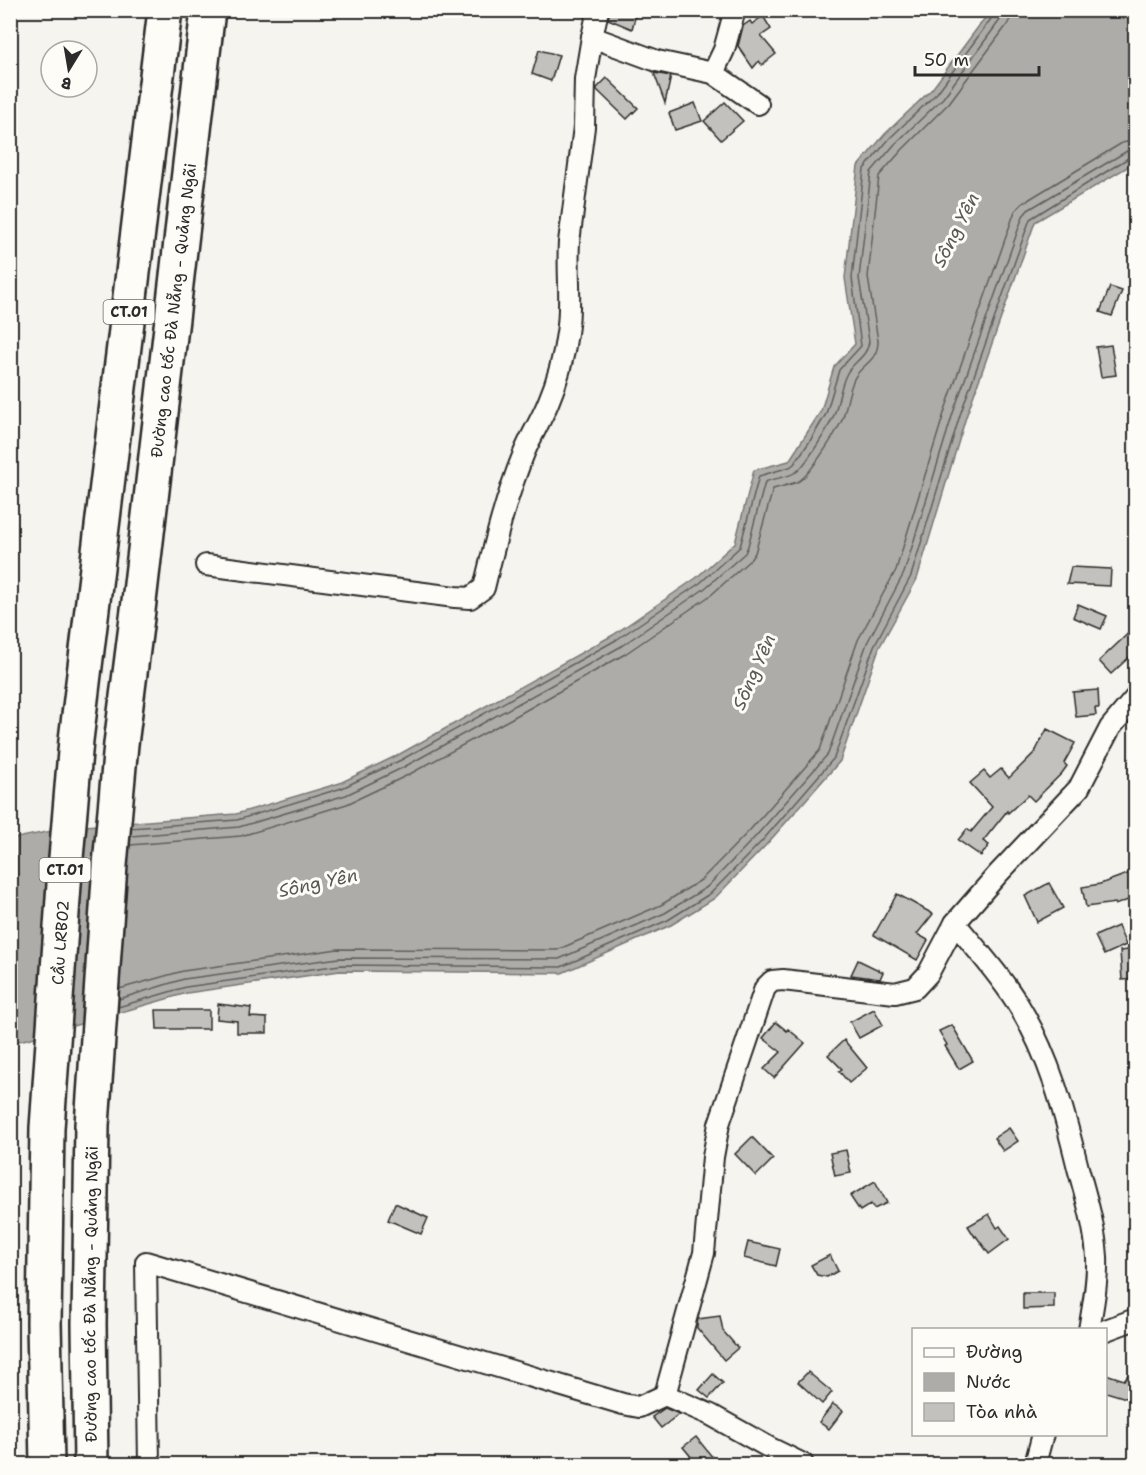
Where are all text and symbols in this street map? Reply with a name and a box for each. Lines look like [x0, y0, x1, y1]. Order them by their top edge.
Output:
north arrow [39, 39, 99, 99]
scale bar [915, 39, 1040, 77]
text: 50 m [924, 48, 969, 72]
text: B [59, 72, 73, 94]
street label: Đường cao tốc Đà Nẵng - Quảng Ngãi [146, 162, 201, 459]
water label: Sông Yên [927, 189, 985, 271]
road number: CT.01 [104, 300, 154, 324]
water label: Sông Yên [727, 630, 781, 714]
road number: CT.01 [40, 858, 90, 882]
water label: Sông Yên [276, 863, 360, 903]
street label: Cầu LRB02 [47, 899, 74, 986]
street label: Đường cao tốc Đà Nẵng - Quảng Ngãi [79, 1146, 103, 1442]
legend [912, 1328, 1107, 1436]
text: Đường [966, 1340, 1023, 1364]
text: Nước [966, 1370, 1011, 1394]
text: Tòa nhà [966, 1400, 1037, 1424]

